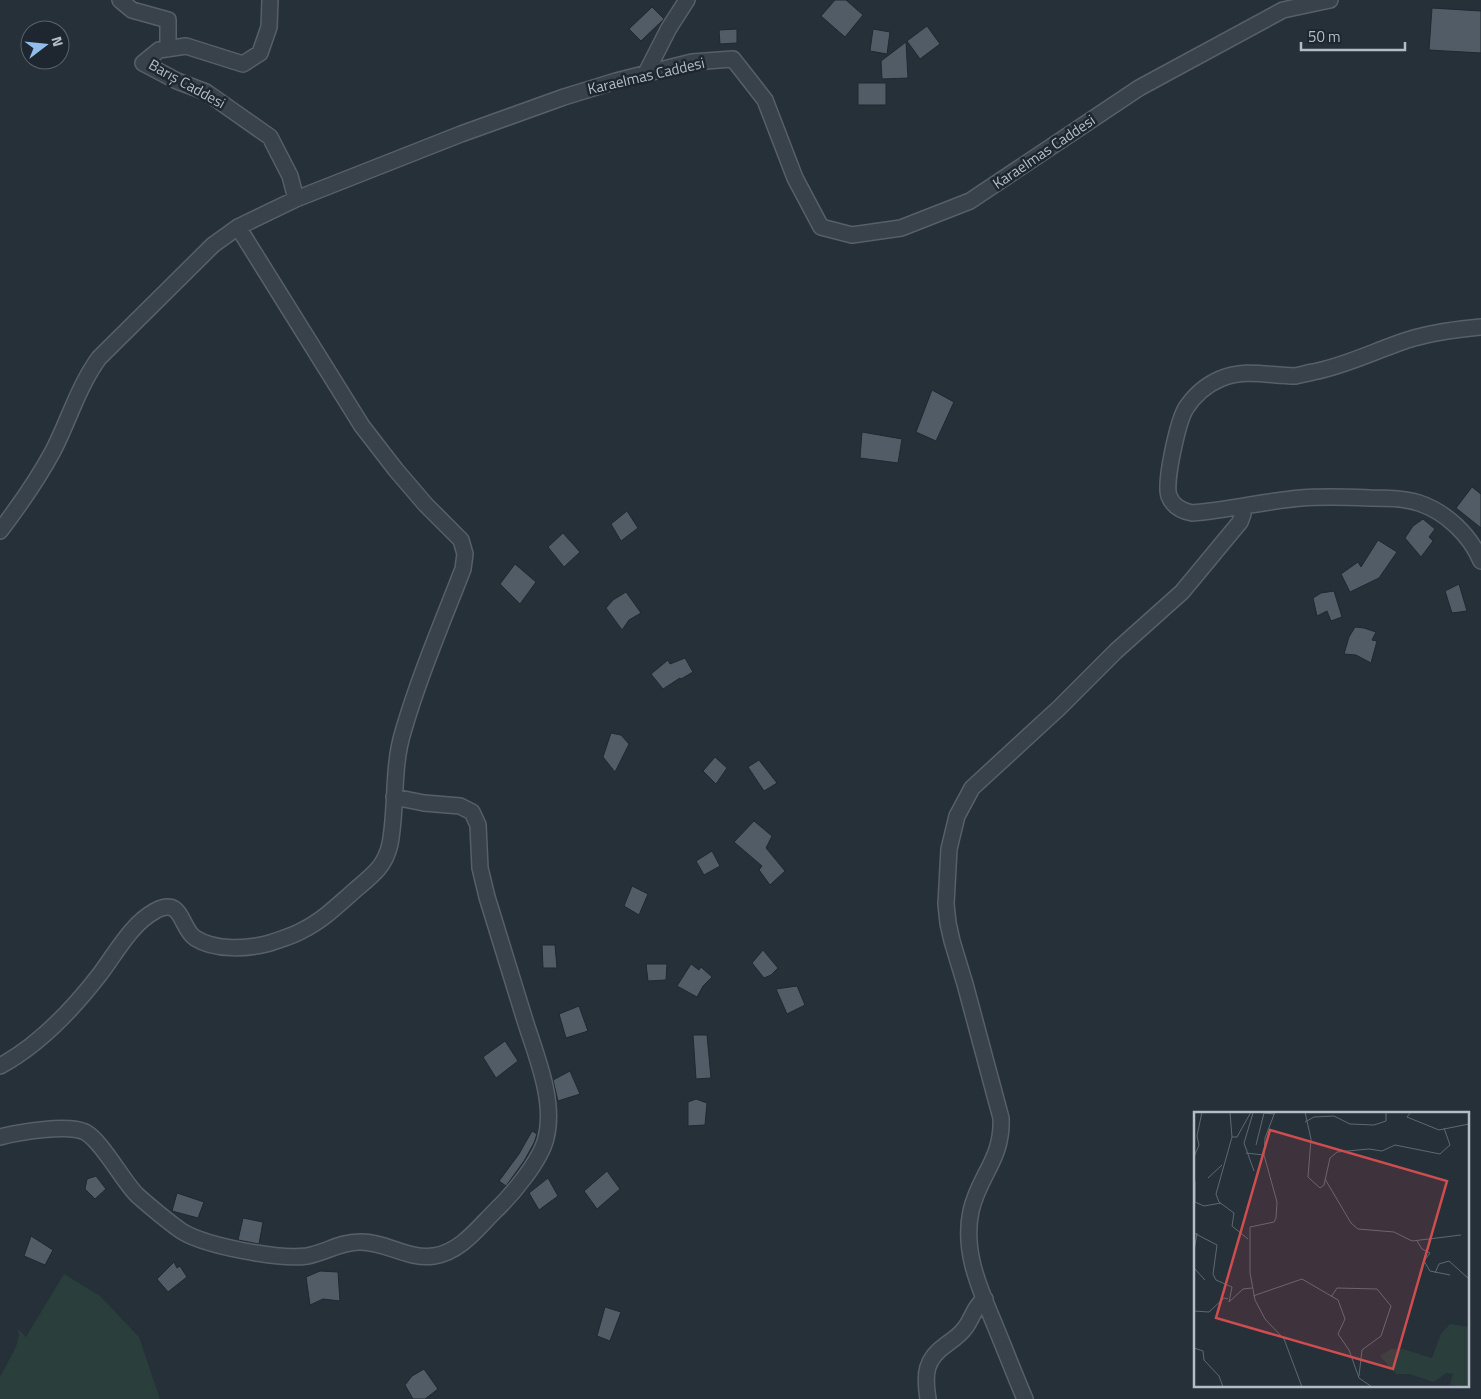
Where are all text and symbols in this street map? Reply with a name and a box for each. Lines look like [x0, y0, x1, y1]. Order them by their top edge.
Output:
north arrow [20, 20, 70, 70]
scale bar [1301, 20, 1405, 52]
text: 50 m [1308, 25, 1341, 48]
text: N [47, 34, 69, 49]
street label: Karaelmas Caddesi [585, 51, 707, 100]
street label: Barış Caddesi [145, 53, 230, 114]
street label: Karaelmas Caddesi [988, 109, 1100, 195]
inset map [1194, 1112, 1468, 1386]

